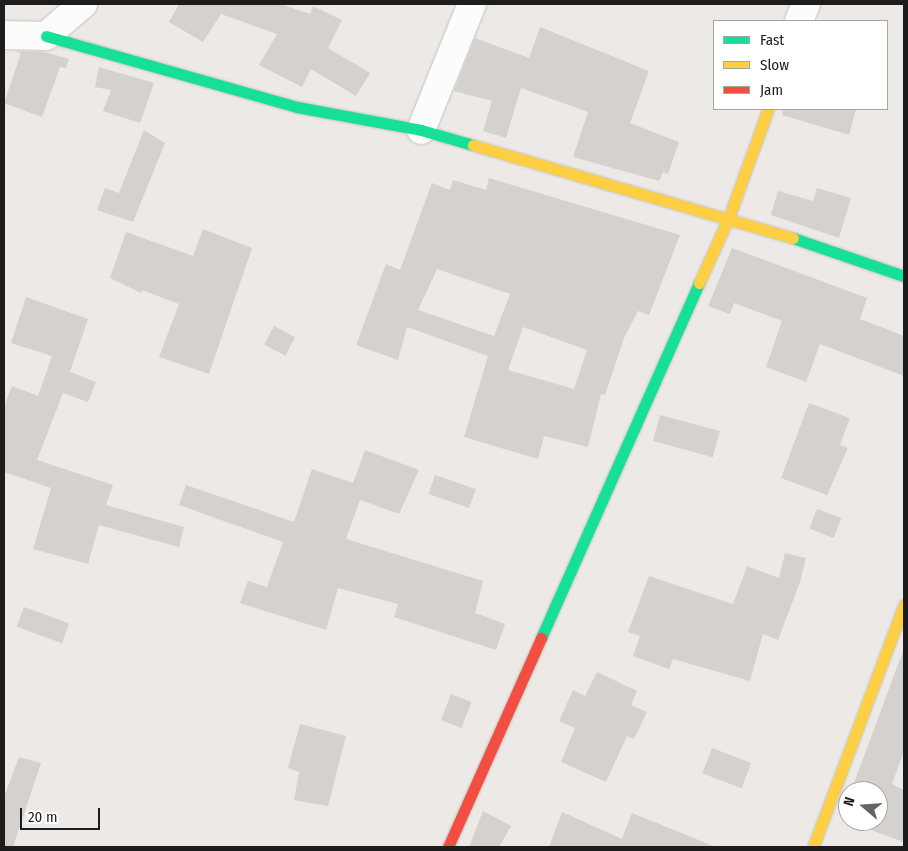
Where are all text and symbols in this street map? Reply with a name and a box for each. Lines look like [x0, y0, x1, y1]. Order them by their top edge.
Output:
legend [713, 20, 888, 110]
text: Fast [760, 31, 784, 49]
text: Slow [760, 56, 789, 74]
text: Jam [760, 81, 783, 99]
north arrow [838, 781, 888, 831]
text: N [840, 795, 859, 808]
scale bar [22, 798, 102, 830]
text: 20 m [28, 808, 58, 826]

